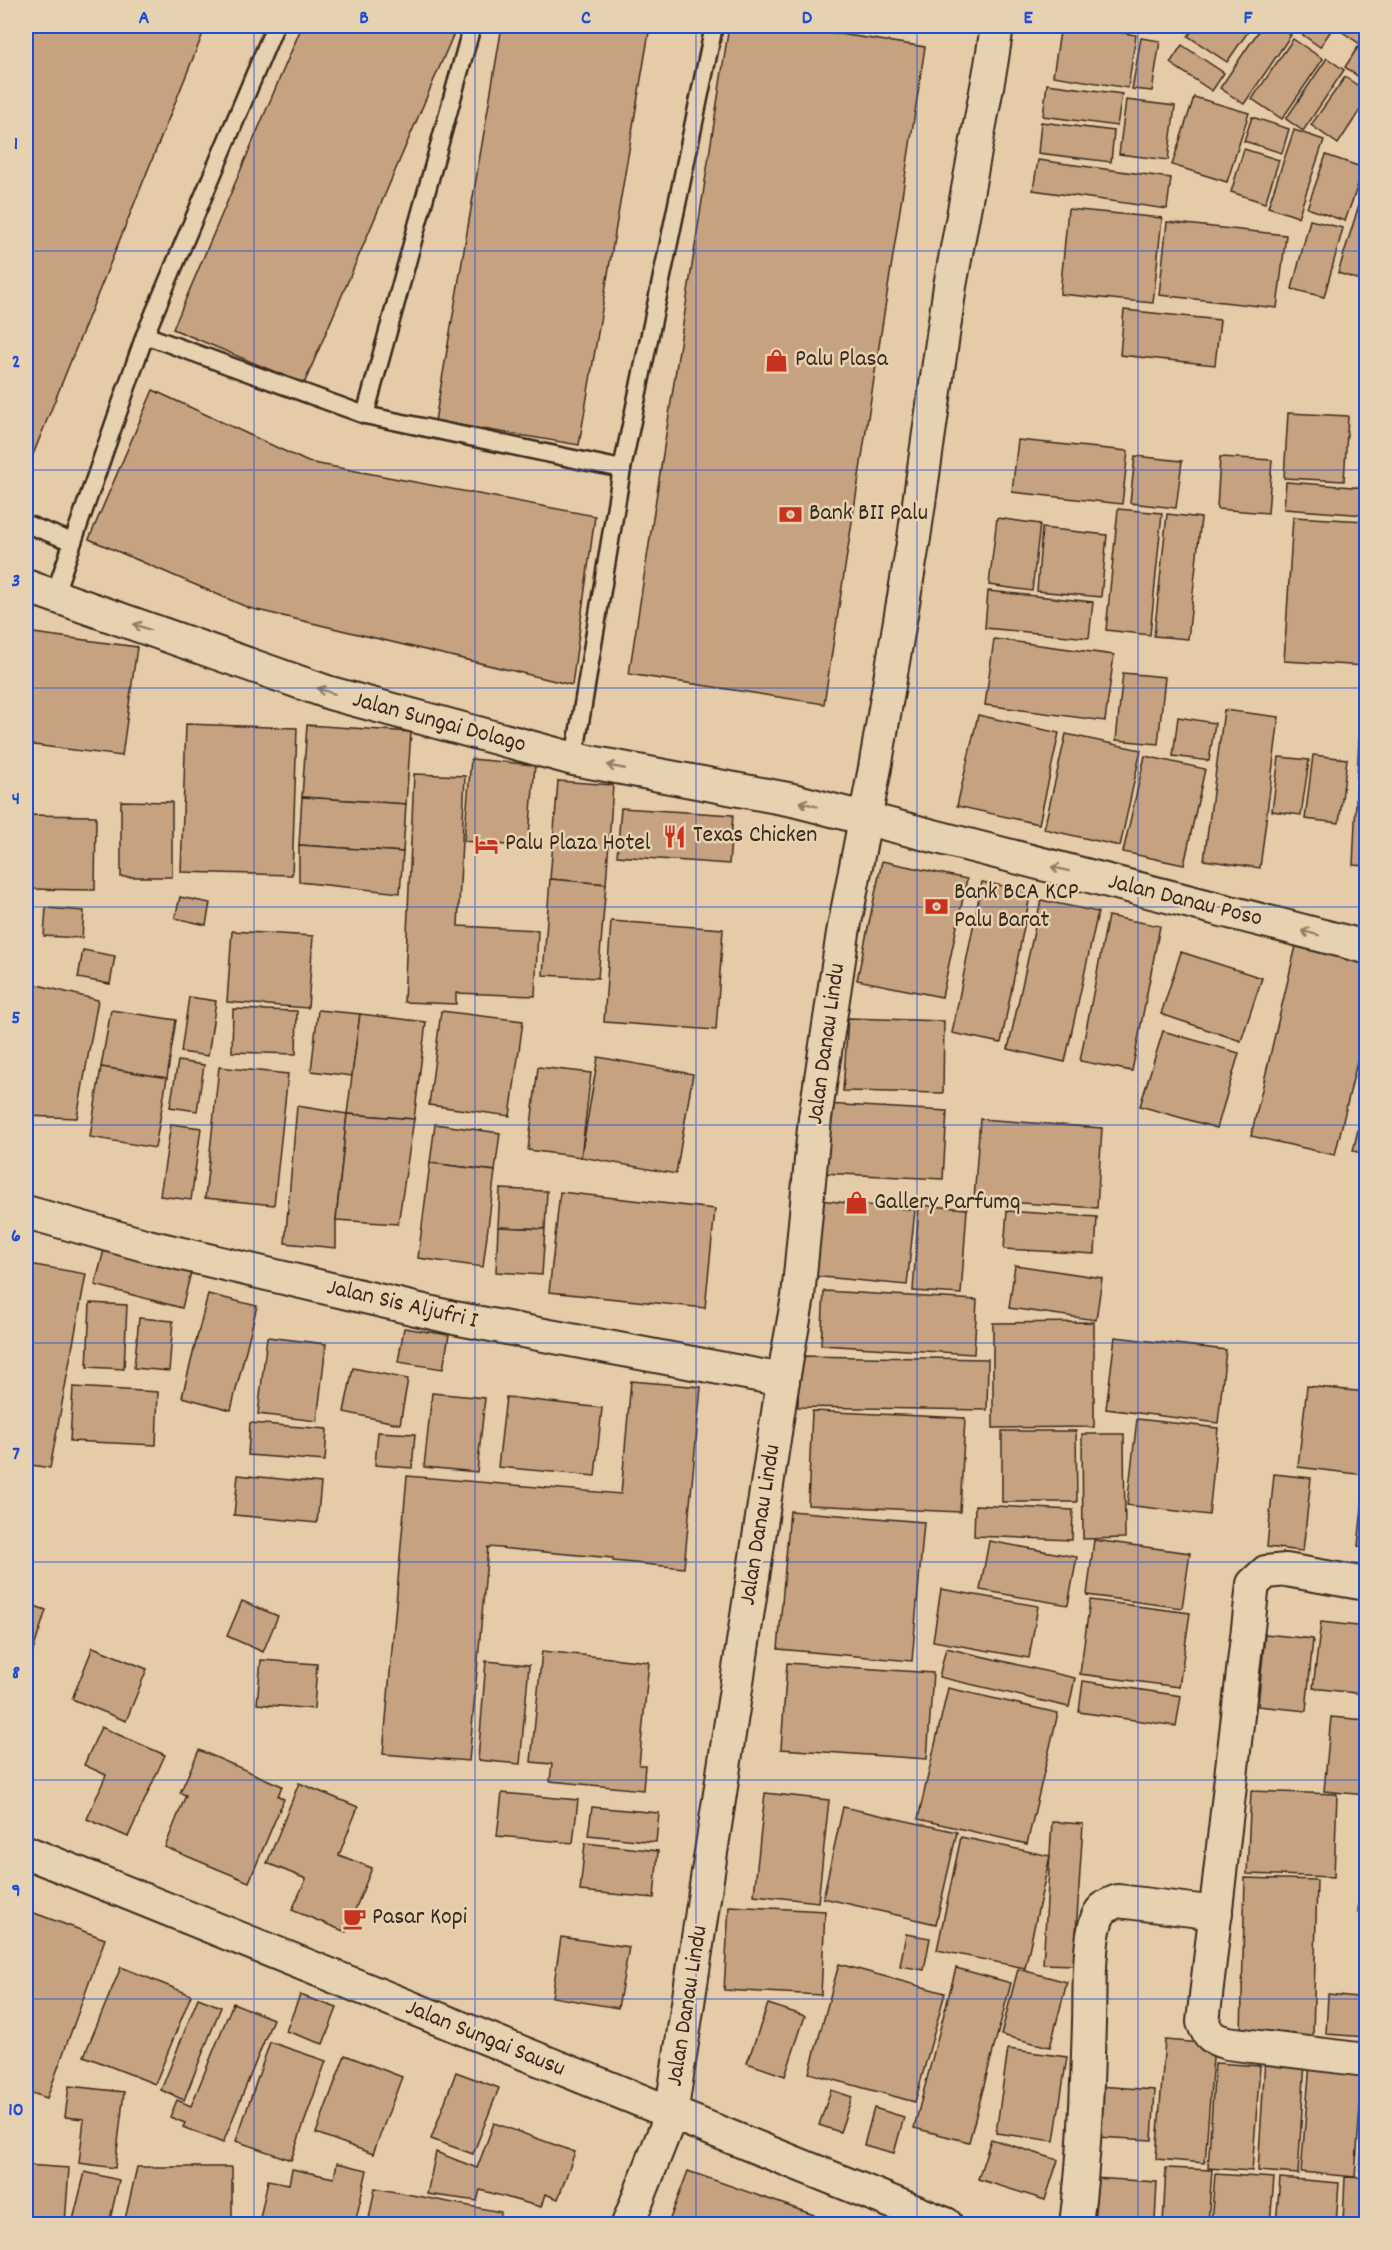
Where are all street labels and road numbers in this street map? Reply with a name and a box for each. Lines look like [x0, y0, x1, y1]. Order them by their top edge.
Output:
street label: Jalan Sungai Dolago [348, 683, 530, 763]
street label: Jalan Danau Poso [1104, 865, 1266, 937]
street label: Jalan Danau Lindu [799, 961, 855, 1127]
street label: Jalan Sis Aljufri I [323, 1271, 482, 1339]
street label: Jalan Danau Lindu [732, 1442, 790, 1608]
street label: Jalan Danau Lindu [659, 1923, 717, 2089]
street label: Jalan Sungai Sausu [400, 1991, 570, 2087]

